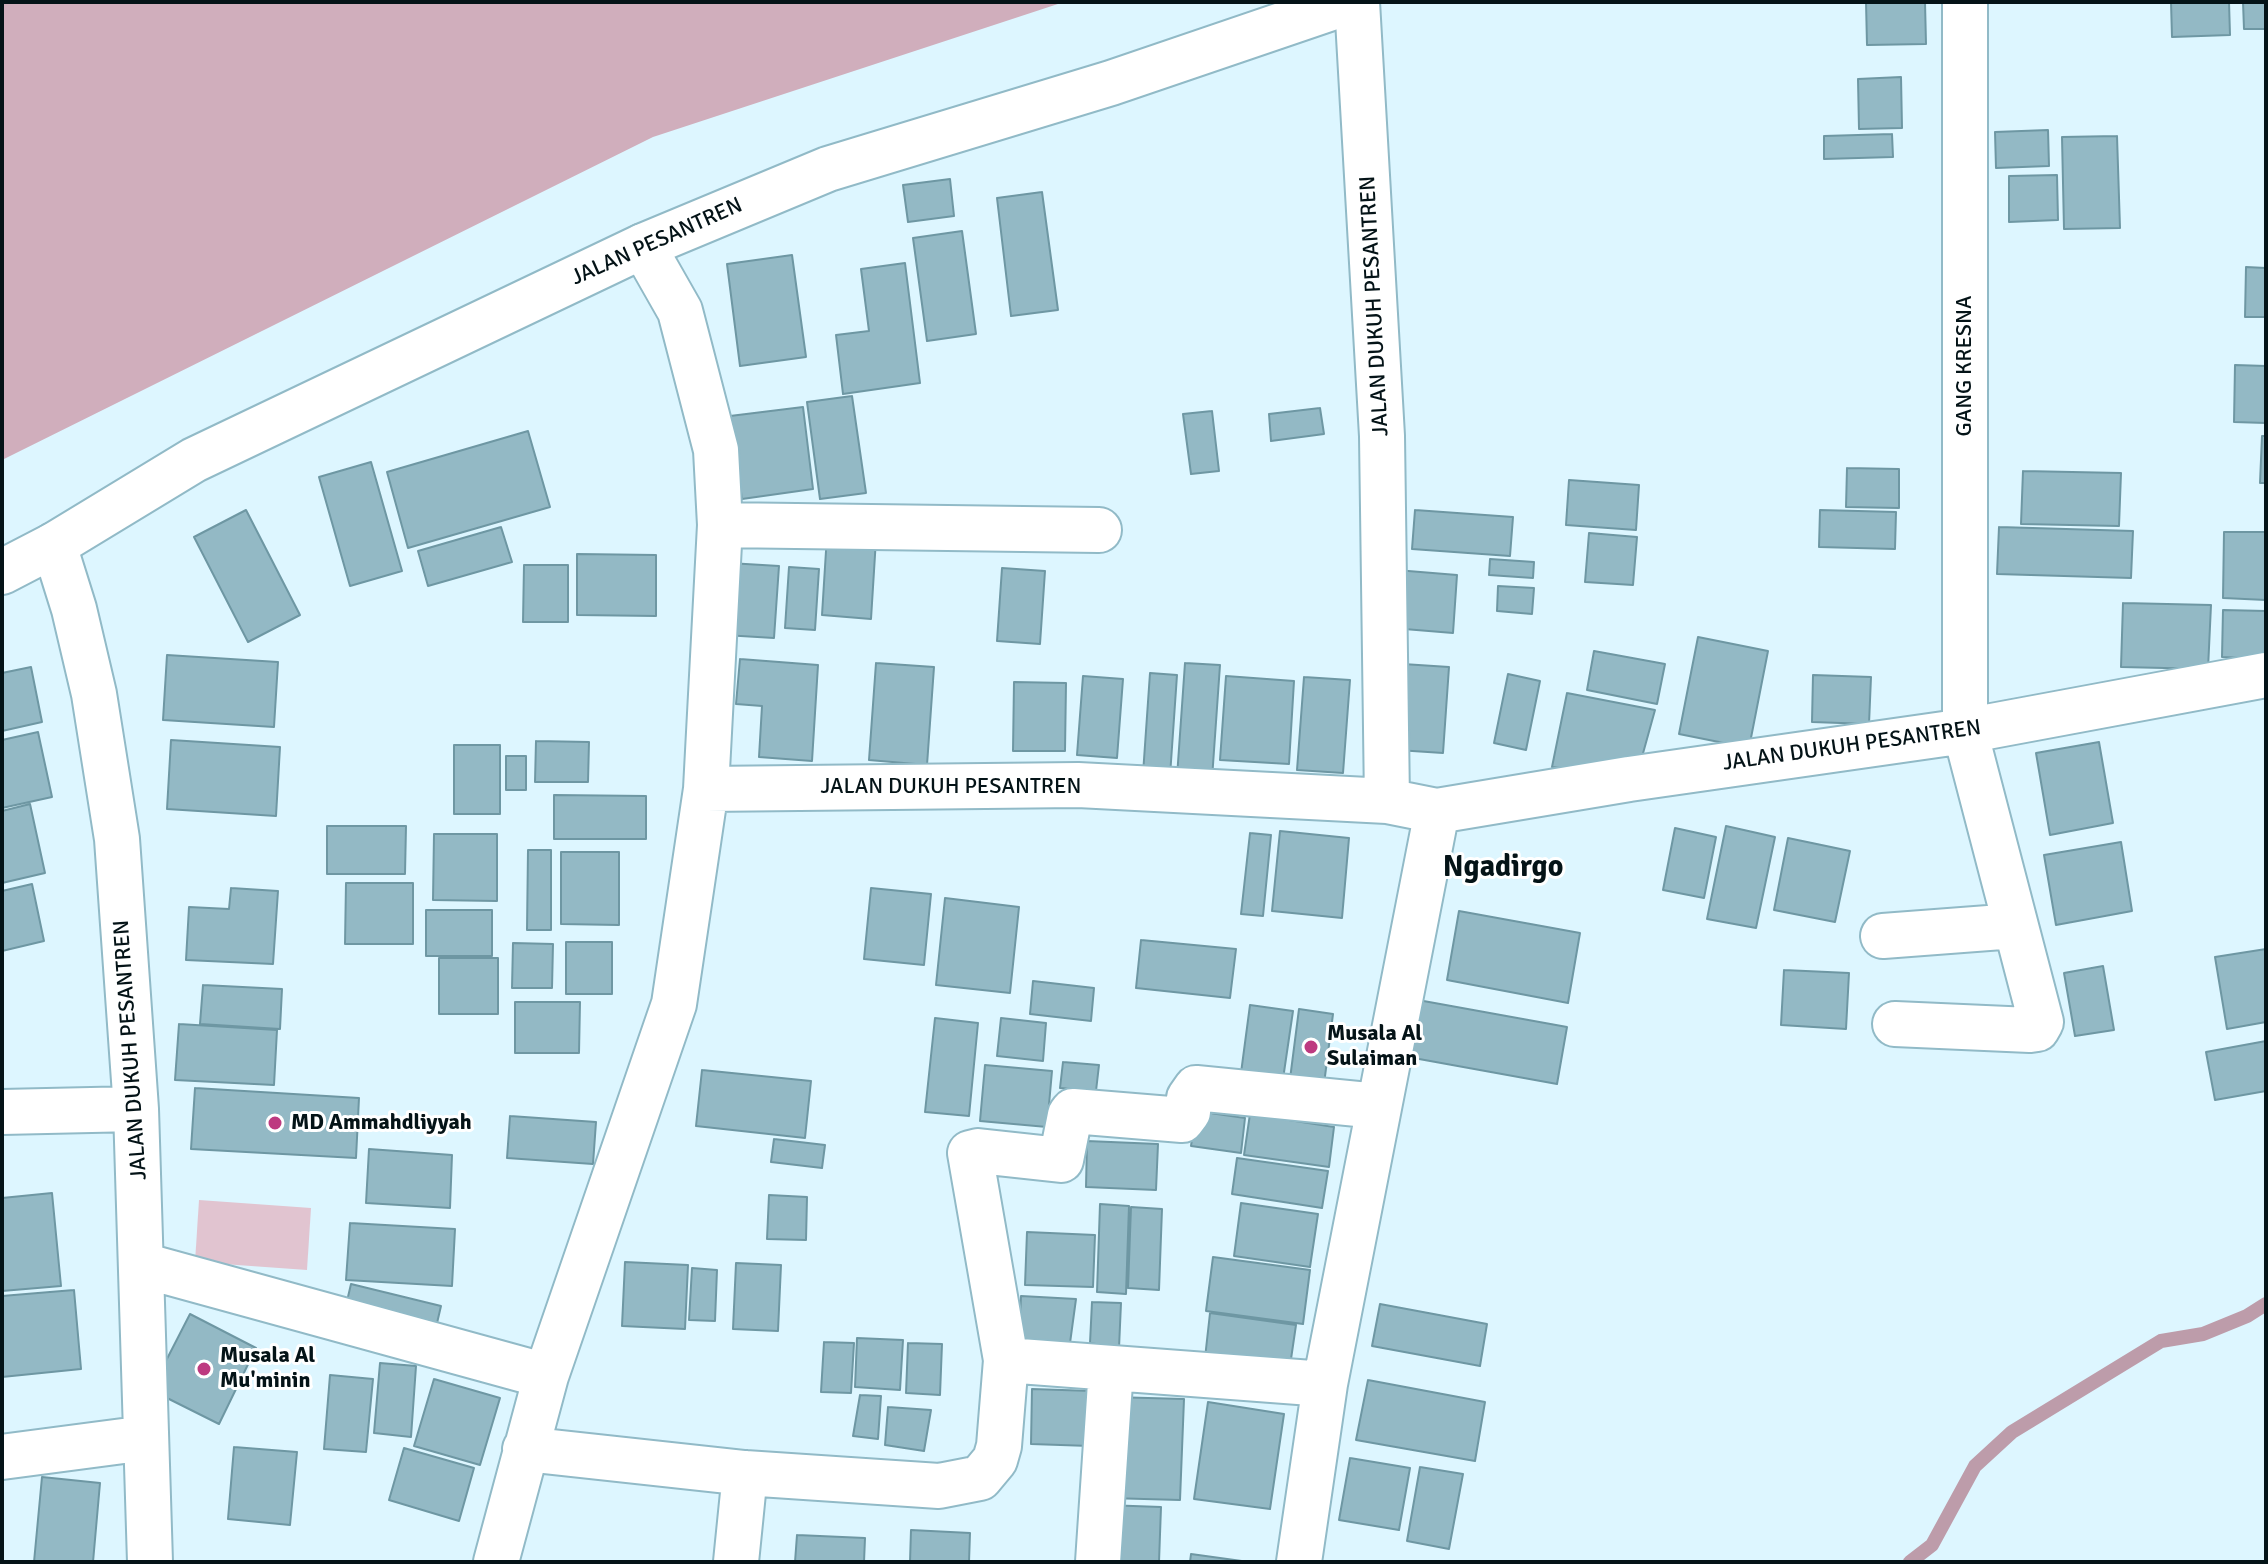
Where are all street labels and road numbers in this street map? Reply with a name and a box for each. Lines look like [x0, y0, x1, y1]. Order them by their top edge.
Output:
street label: JALAN DUKUH PESANTREN [1355, 175, 1395, 437]
street label: JALAN PESANTREN [567, 192, 747, 292]
street label: GANG KRESNA [1952, 296, 1978, 436]
street label: JALAN DUKUH PESANTREN [1721, 715, 1983, 777]
street label: JALAN DUKUH PESANTREN [821, 774, 1081, 800]
street label: JALAN DUKUH PESANTREN [109, 919, 153, 1181]

